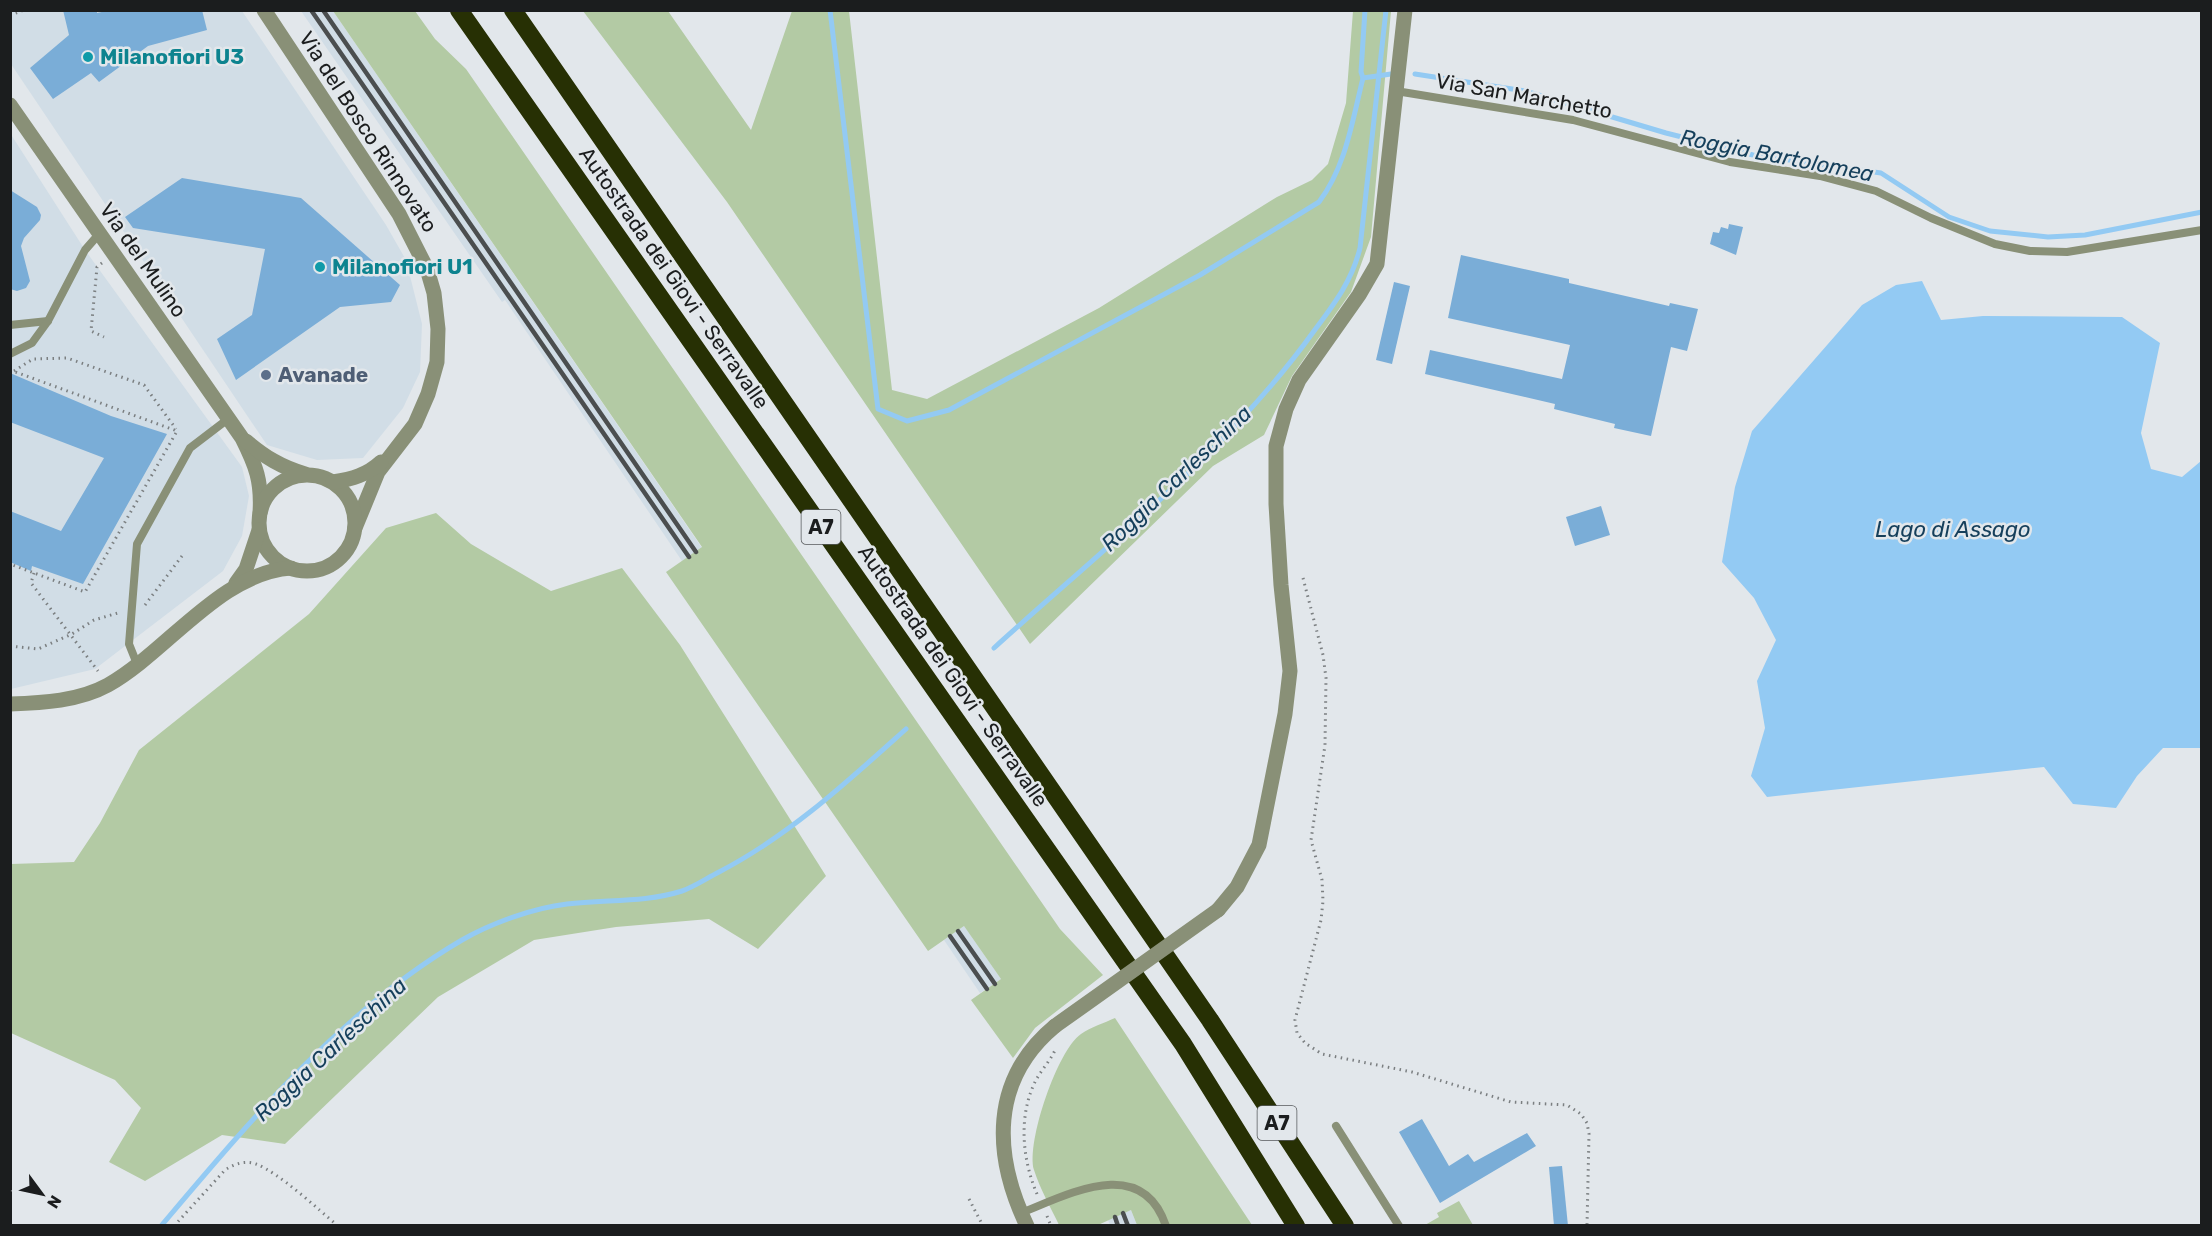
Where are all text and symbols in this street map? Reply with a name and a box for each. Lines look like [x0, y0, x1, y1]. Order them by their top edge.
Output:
street label: Via del Bosco Rinnovato [294, 27, 443, 237]
place label: Milanofiori U3 [100, 44, 244, 69]
marker: Milanofiori U3 [81, 50, 95, 64]
street label: Via San Marchetto [1434, 68, 1614, 123]
water label: Roggia Bartolomea [1678, 123, 1876, 188]
street label: Autostrada dei Giovi - Serravalle [574, 142, 775, 413]
street label: Via del Mulino [95, 198, 192, 322]
place label: Milanofiori U1 [332, 254, 473, 279]
marker: Milanofiori U1 [313, 260, 327, 274]
place label: Avanade [278, 362, 368, 387]
marker: Avanade [259, 368, 273, 382]
water label: Roggia Carleschina [1096, 400, 1257, 557]
road number: A7 [802, 510, 840, 544]
water label: Lago di Assago [1875, 516, 2031, 543]
street label: Autostrada dei Giovi - Serravalle [853, 540, 1054, 811]
water label: Roggia Carleschina [248, 972, 412, 1127]
road number: A7 [1258, 1106, 1296, 1140]
north arrow [12, 1164, 72, 1224]
text: N [43, 1192, 65, 1212]

